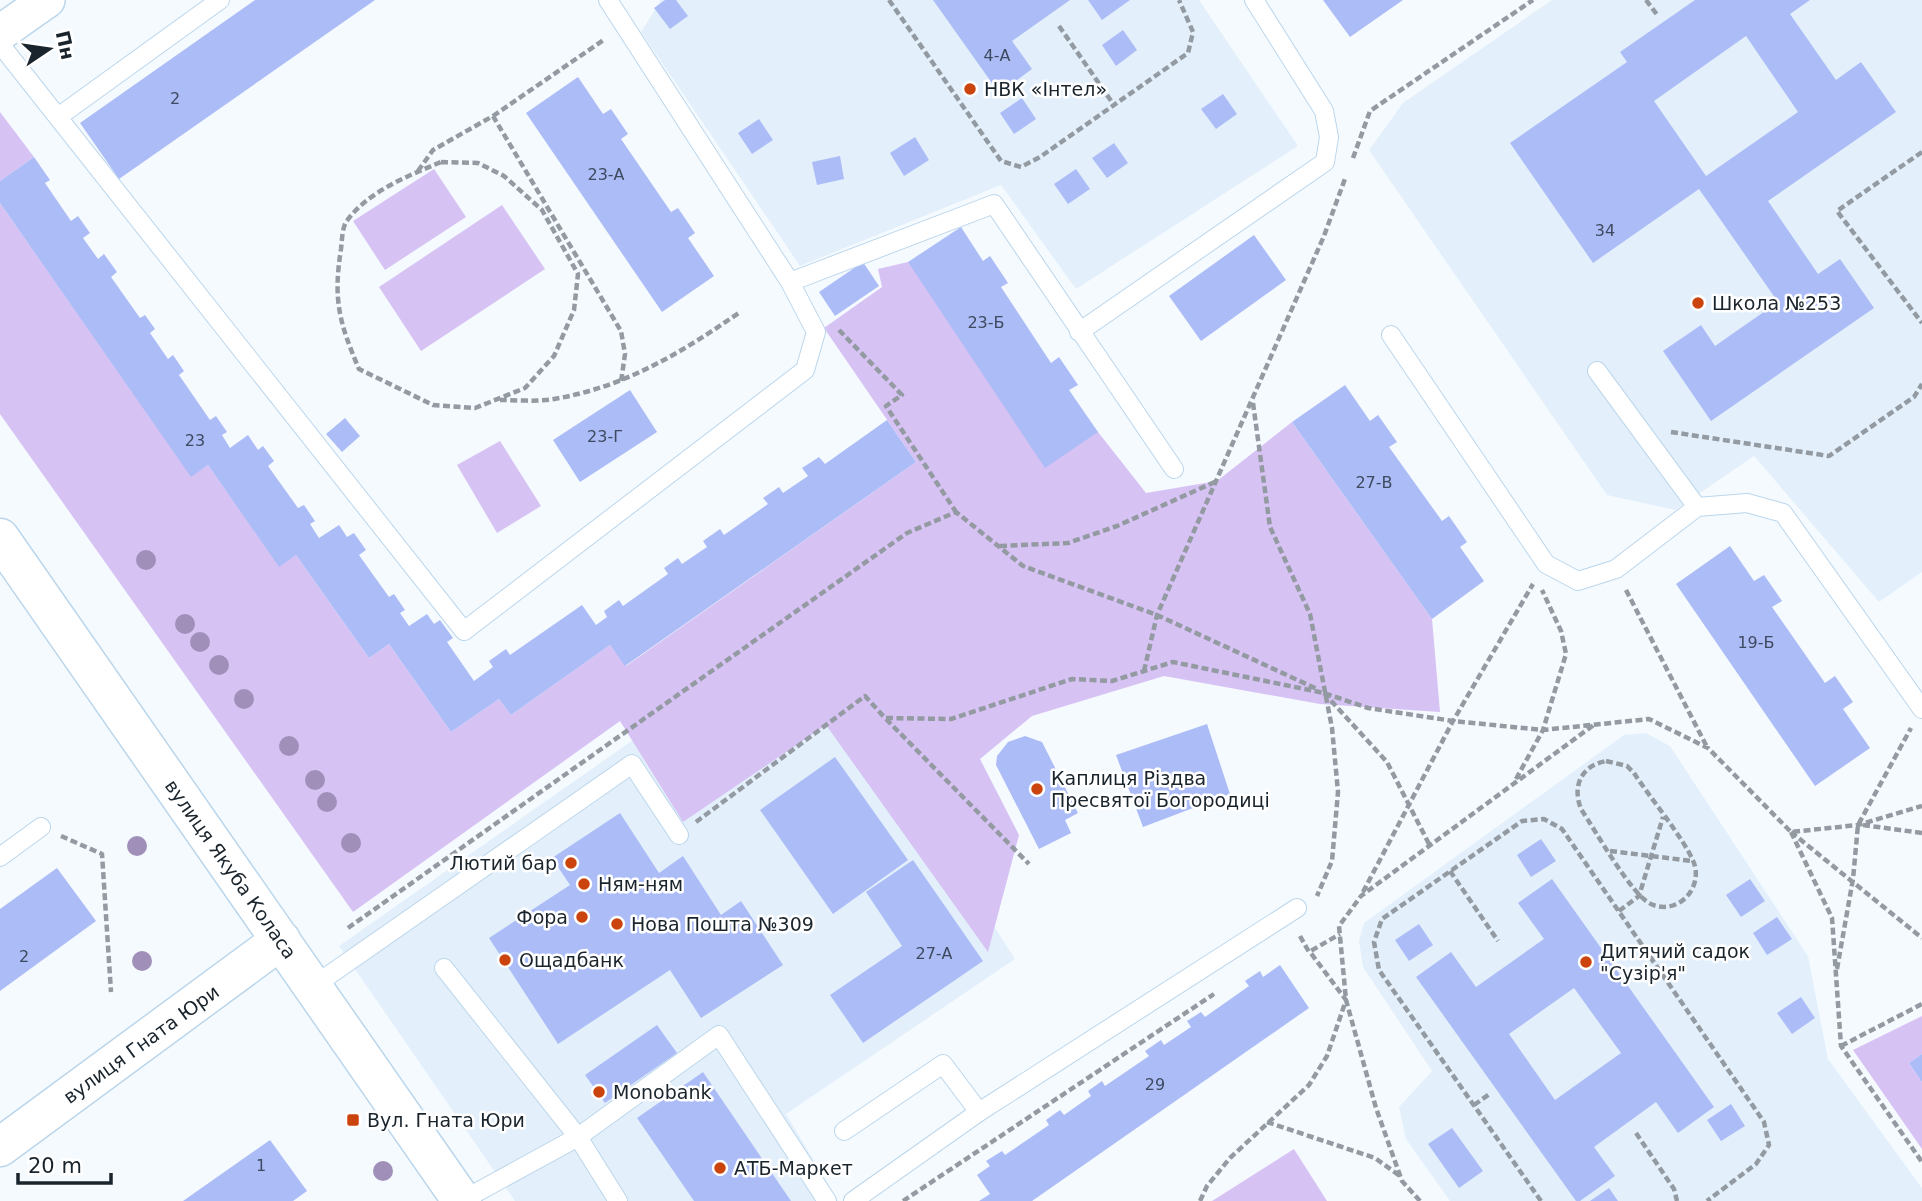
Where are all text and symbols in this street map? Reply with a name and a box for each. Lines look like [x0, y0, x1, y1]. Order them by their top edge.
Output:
north arrow [14, 14, 84, 84]
text: Пн [52, 29, 80, 62]
house number: 4-А [984, 46, 1011, 65]
place label: НВК «Інтел» [984, 78, 1107, 100]
marker: НВК «Інтел» [962, 81, 978, 97]
house number: 2 [170, 89, 180, 108]
house number: 23-А [587, 165, 625, 184]
house number: 34 [1595, 221, 1615, 240]
place label: Школа №253 [1712, 292, 1841, 314]
marker: Школа №253 [1690, 295, 1706, 311]
house number: 23-Б [967, 313, 1005, 332]
house number: 23-Г [587, 427, 623, 446]
house number: 23 [185, 431, 205, 450]
house number: 27-В [1355, 473, 1393, 492]
house number: 19-Б [1737, 633, 1775, 652]
place label: Каплиця Різдва Пресвятої Богородиці [1051, 767, 1270, 811]
street label: вулиця Якуба Коласа [161, 775, 301, 963]
marker: Каплиця Різдва Пресвятої Богородиці [1029, 781, 1045, 797]
place label: Лютий бар [449, 852, 557, 874]
marker: Лютий бар [563, 855, 579, 871]
place label: Ням-ням [598, 873, 683, 895]
marker: Ням-ням [576, 876, 592, 892]
place label: Фора [516, 906, 568, 928]
marker: Фора [574, 909, 590, 925]
place label: Нова Пошта №309 [631, 913, 814, 935]
marker: Нова Пошта №309 [609, 916, 625, 932]
place label: Дитячий садок "Сузір'я" [1600, 940, 1750, 984]
house number: 27-А [915, 944, 953, 963]
house number: 2 [19, 947, 29, 966]
place label: Ощадбанк [519, 949, 624, 971]
marker: Ощадбанк [497, 952, 513, 968]
marker: Дитячий садок "Сузір'я" [1578, 954, 1594, 970]
street label: вулиця Гната Юри [59, 980, 223, 1108]
house number: 29 [1145, 1075, 1165, 1094]
place label: Monobank [613, 1081, 711, 1103]
marker: Monobank [591, 1084, 607, 1100]
place label: Вул. Гната Юри [367, 1109, 525, 1131]
marker: Вул. Гната Юри [345, 1112, 361, 1128]
scale bar [18, 1142, 110, 1186]
text: 20 m [28, 1154, 82, 1178]
house number: 1 [256, 1156, 266, 1175]
place label: АТБ-Маркет [734, 1157, 853, 1179]
marker: АТБ-Маркет [712, 1160, 728, 1176]

